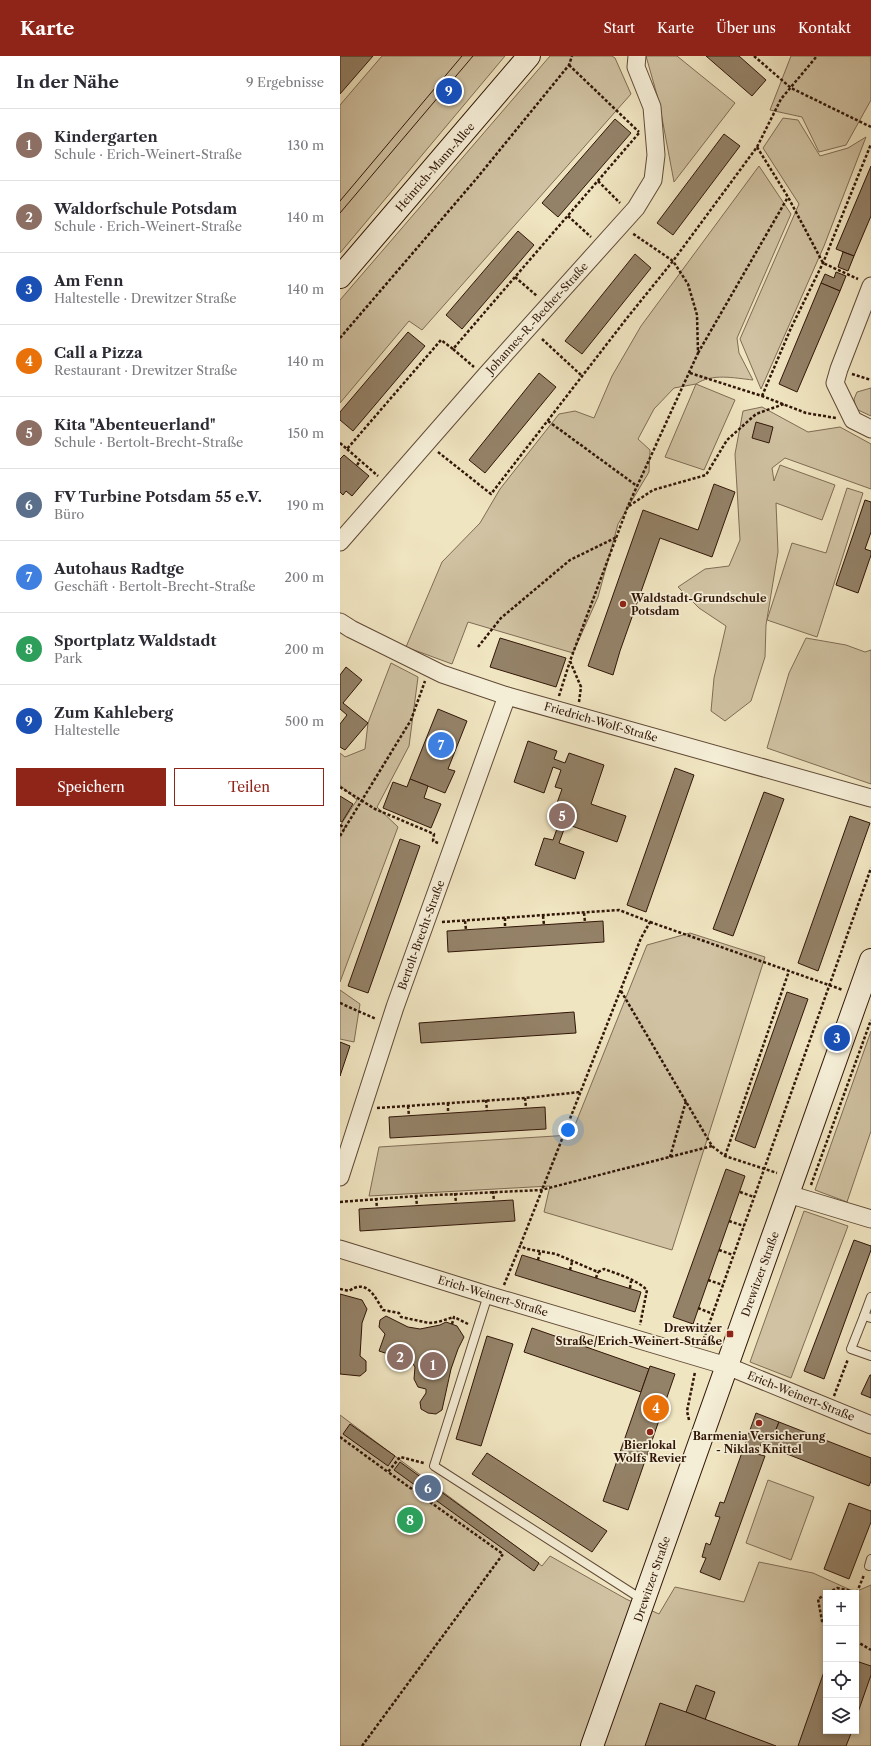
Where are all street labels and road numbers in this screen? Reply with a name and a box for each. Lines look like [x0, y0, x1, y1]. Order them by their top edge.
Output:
street label: Heinrich-Mann-Allee [392, 120, 478, 214]
street label: Johannes-R.-Becher-Straße [482, 259, 591, 378]
street label: Friedrich-Wolf-Straße [543, 699, 659, 745]
street label: Bertolt-Brecht-Straße [395, 878, 447, 992]
street label: Drewitzer Straße [738, 1230, 782, 1318]
street label: Erich-Weinert-Straße [436, 1273, 550, 1319]
street label: Erich-Weinert-Straße [745, 1368, 857, 1424]
street label: Drewitzer Straße [631, 1534, 673, 1624]

